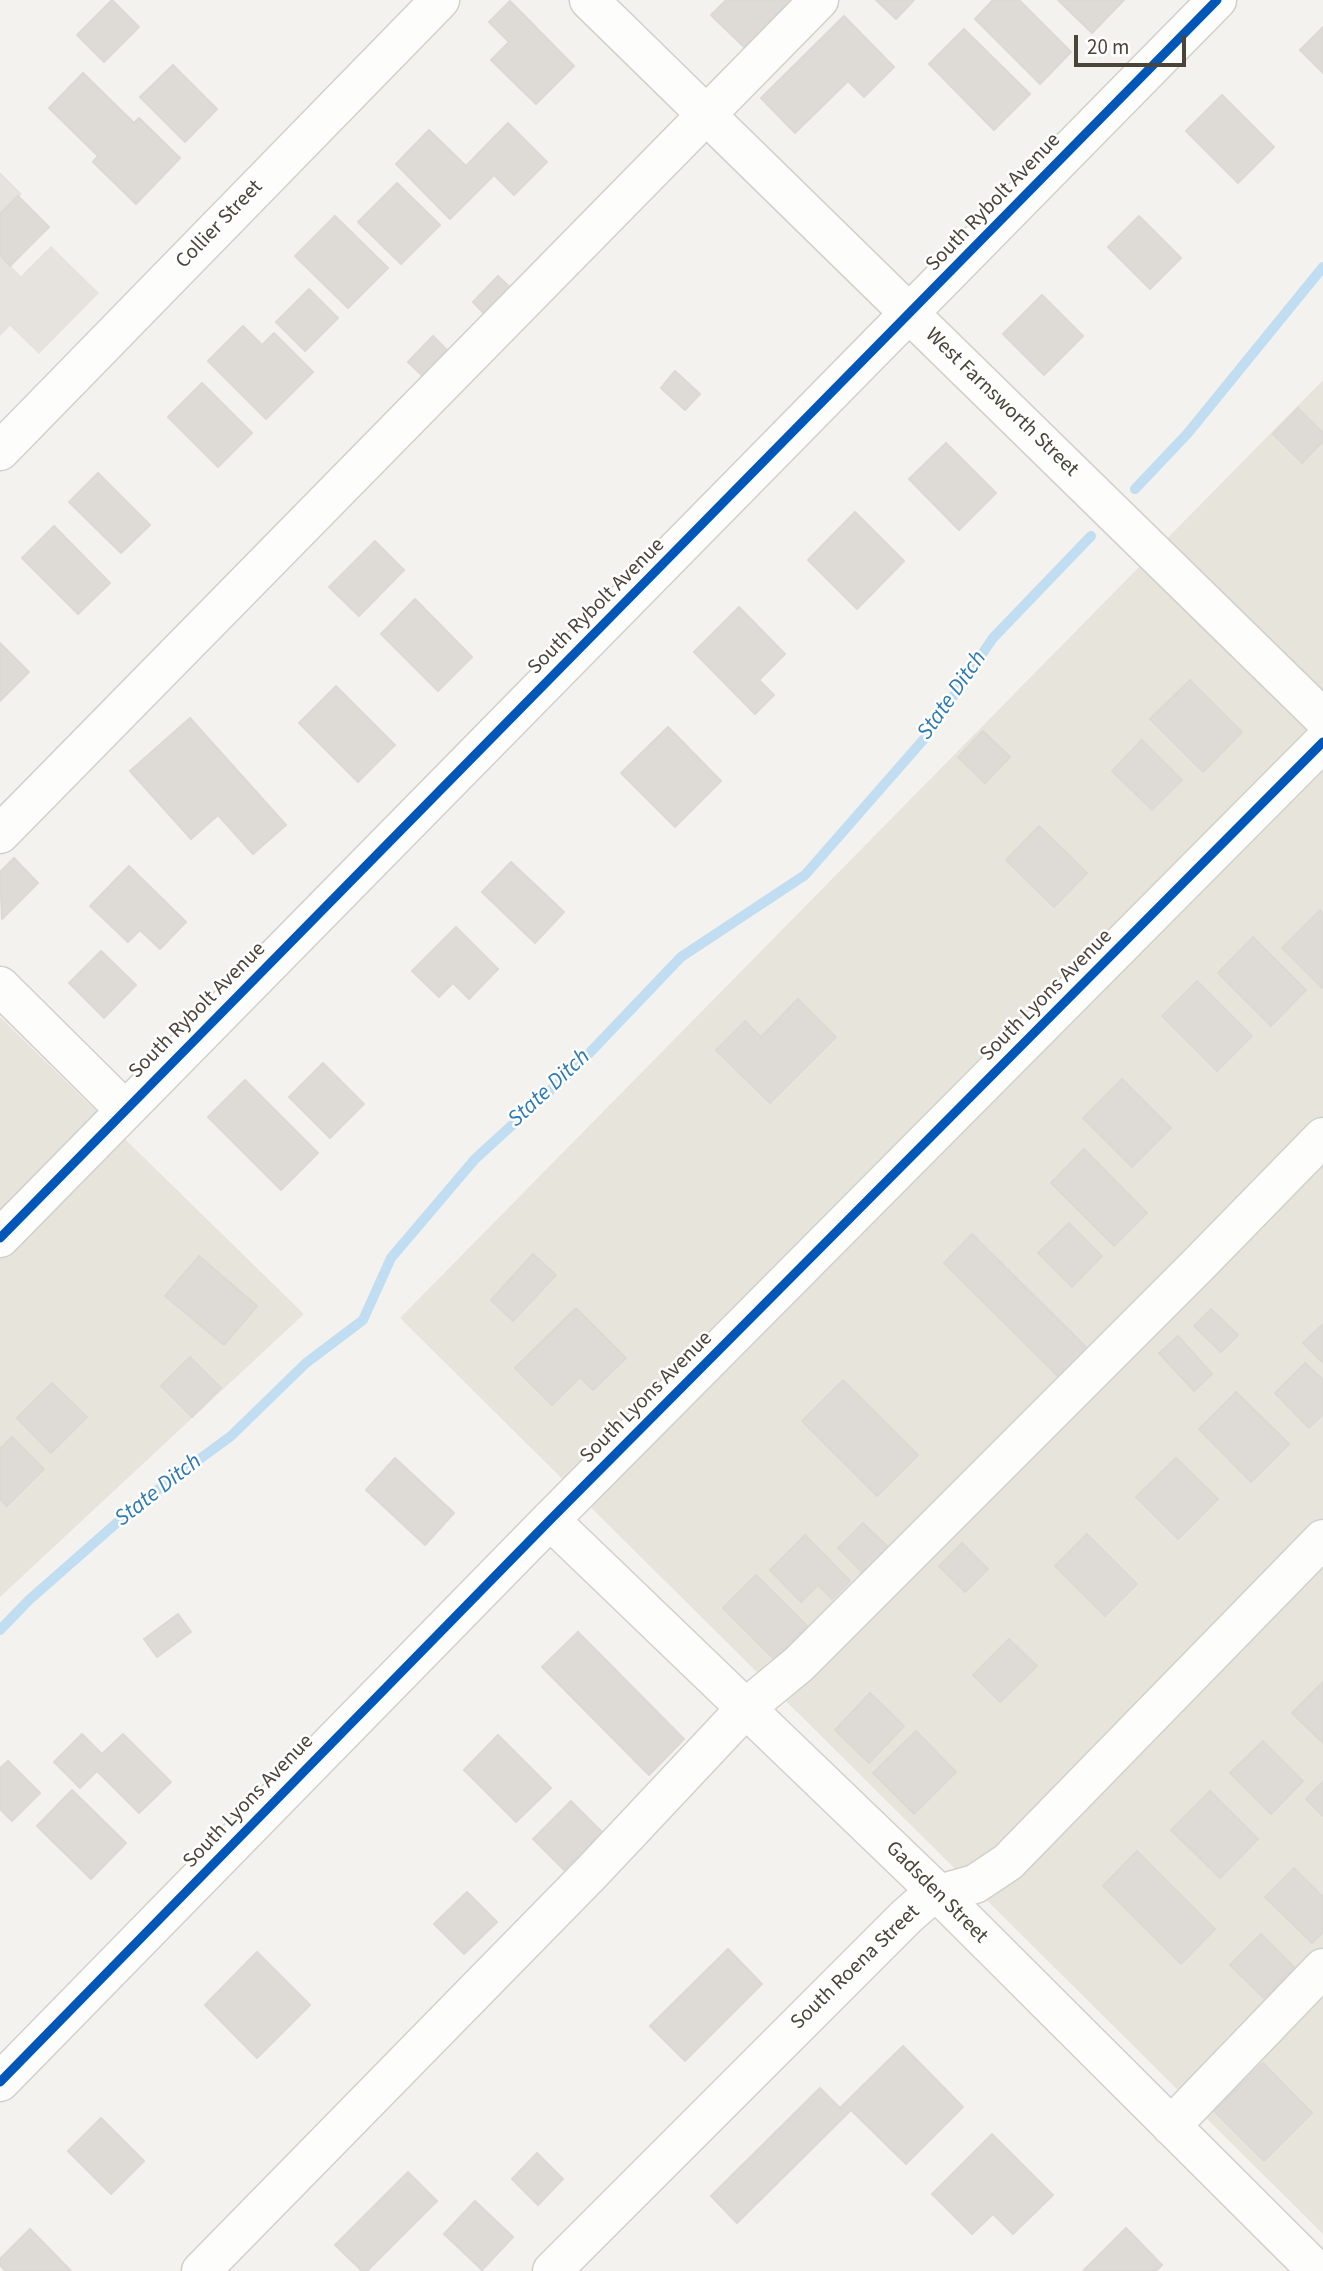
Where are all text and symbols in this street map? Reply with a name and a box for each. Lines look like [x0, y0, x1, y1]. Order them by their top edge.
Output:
scale bar [1078, 21, 1190, 65]
text: 20 m [1087, 32, 1129, 62]
street label: South Rybolt Avenue [921, 128, 1067, 278]
street label: Collier Street [171, 175, 269, 275]
street label: West Farnsworth Street [919, 323, 1083, 483]
street label: South Rybolt Avenue [523, 533, 671, 681]
water label: State Ditch [912, 646, 994, 746]
street label: South Lyons Avenue [976, 925, 1118, 1067]
street label: South Rybolt Avenue [124, 937, 272, 1085]
water label: State Ditch [503, 1044, 597, 1134]
street label: South Lyons Avenue [576, 1327, 718, 1469]
water label: State Ditch [110, 1449, 208, 1533]
street label: South Lyons Avenue [179, 1730, 319, 1874]
street label: Gadsden Street [880, 1837, 992, 1949]
street label: South Roena Street [786, 1900, 926, 2036]

